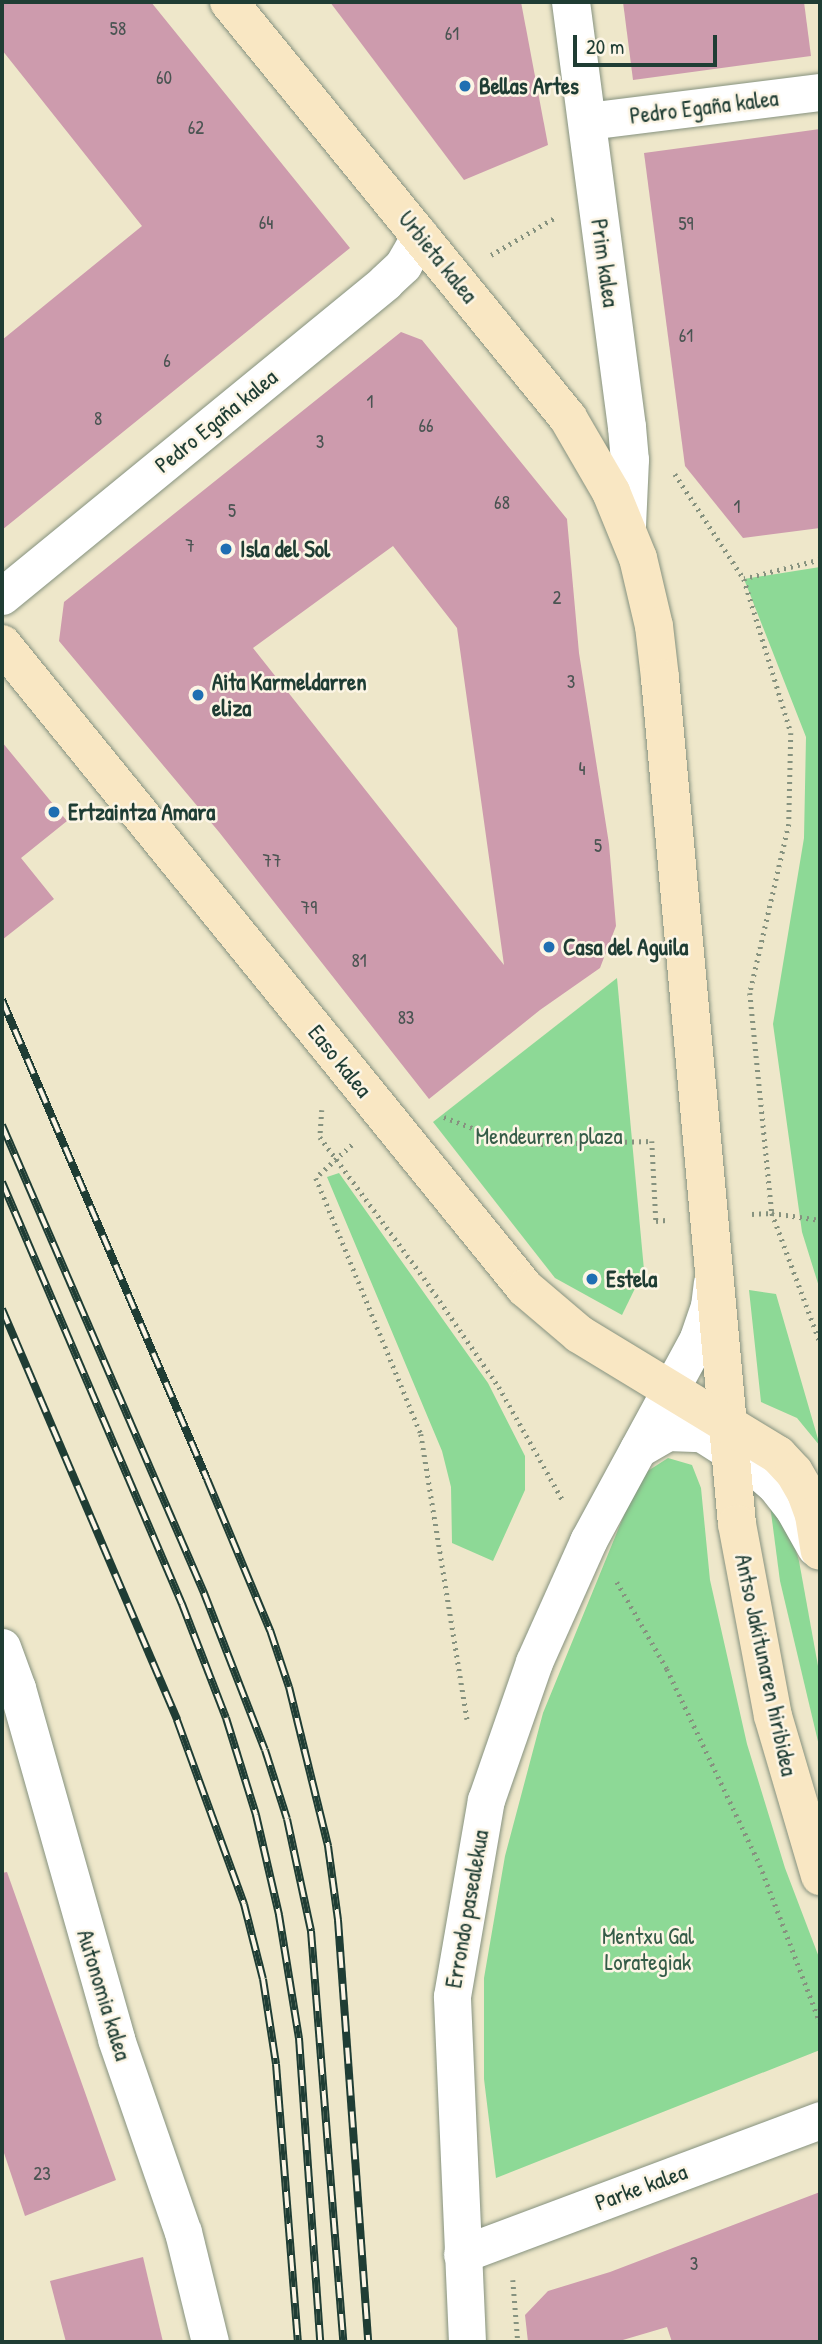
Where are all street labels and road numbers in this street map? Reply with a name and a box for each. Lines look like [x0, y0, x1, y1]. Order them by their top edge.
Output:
street label: Pedro Egaña kalea [628, 84, 780, 130]
street label: Urbieta kalea [393, 205, 483, 309]
street label: Prim kalea [585, 217, 625, 309]
street label: Pedro Egaña kalea [149, 363, 283, 479]
street label: Easo kalea [302, 1019, 378, 1103]
street label: Antso Jakitunaren hiribidea [729, 1552, 803, 1778]
street label: Errondo pasealekua [440, 1828, 494, 1990]
street label: Autonomia kalea [71, 1926, 137, 2064]
street label: Parke kalea [591, 2158, 691, 2216]

